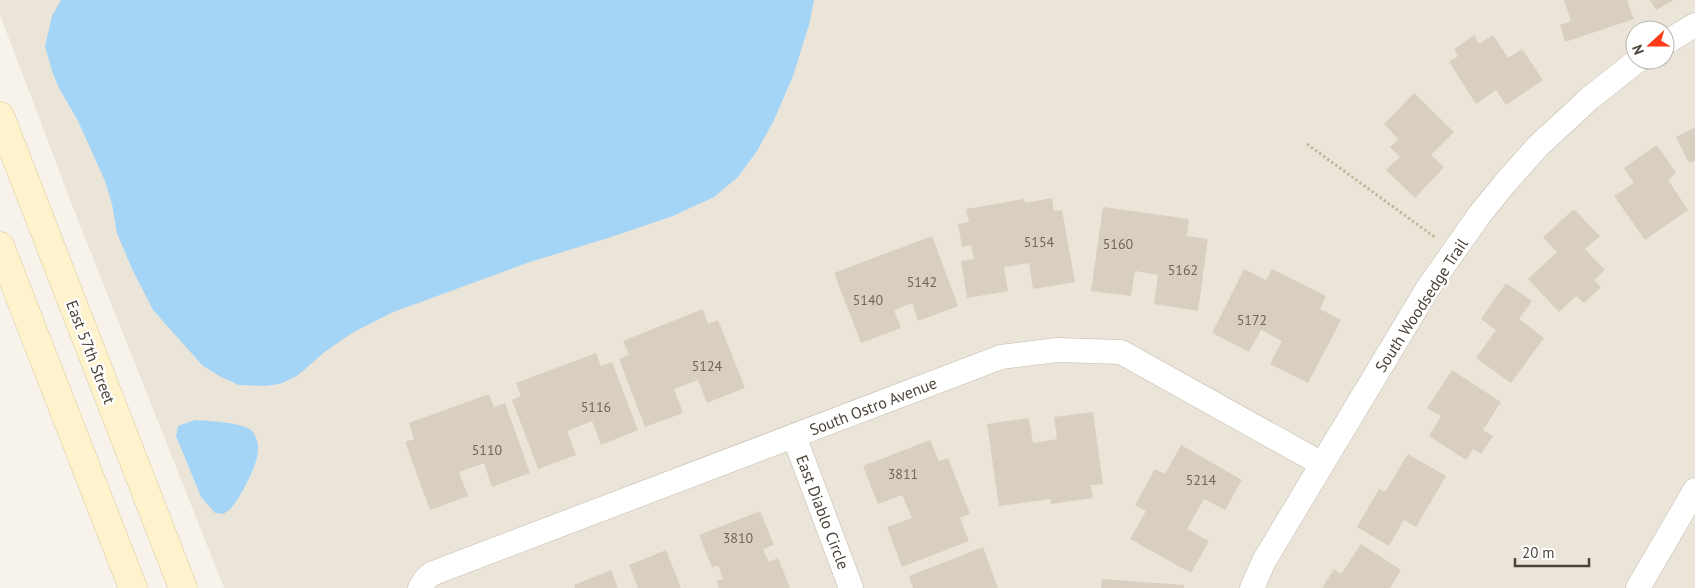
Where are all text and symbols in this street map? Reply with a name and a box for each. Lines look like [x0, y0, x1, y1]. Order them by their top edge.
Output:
north arrow [1625, 20, 1675, 70]
text: N [1628, 42, 1648, 57]
house number: 5154 [1024, 233, 1055, 251]
street label: South Woodsedge Trail [1370, 234, 1472, 376]
house number: 5160 [1103, 235, 1134, 253]
house number: 5162 [1168, 261, 1198, 279]
house number: 5142 [907, 273, 937, 291]
house number: 5140 [853, 291, 884, 309]
street label: East 57th Street [62, 297, 120, 407]
house number: 5172 [1237, 311, 1267, 329]
house number: 5124 [692, 357, 723, 375]
street label: South Ostro Avenue [806, 372, 940, 440]
house number: 5116 [581, 398, 611, 416]
house number: 5110 [472, 441, 503, 459]
street label: East Diablo Circle [792, 452, 854, 572]
house number: 3811 [888, 465, 918, 483]
house number: 5214 [1186, 471, 1217, 489]
house number: 3810 [723, 529, 754, 547]
scale bar [1515, 536, 1589, 568]
text: 20 m [1522, 543, 1555, 562]

